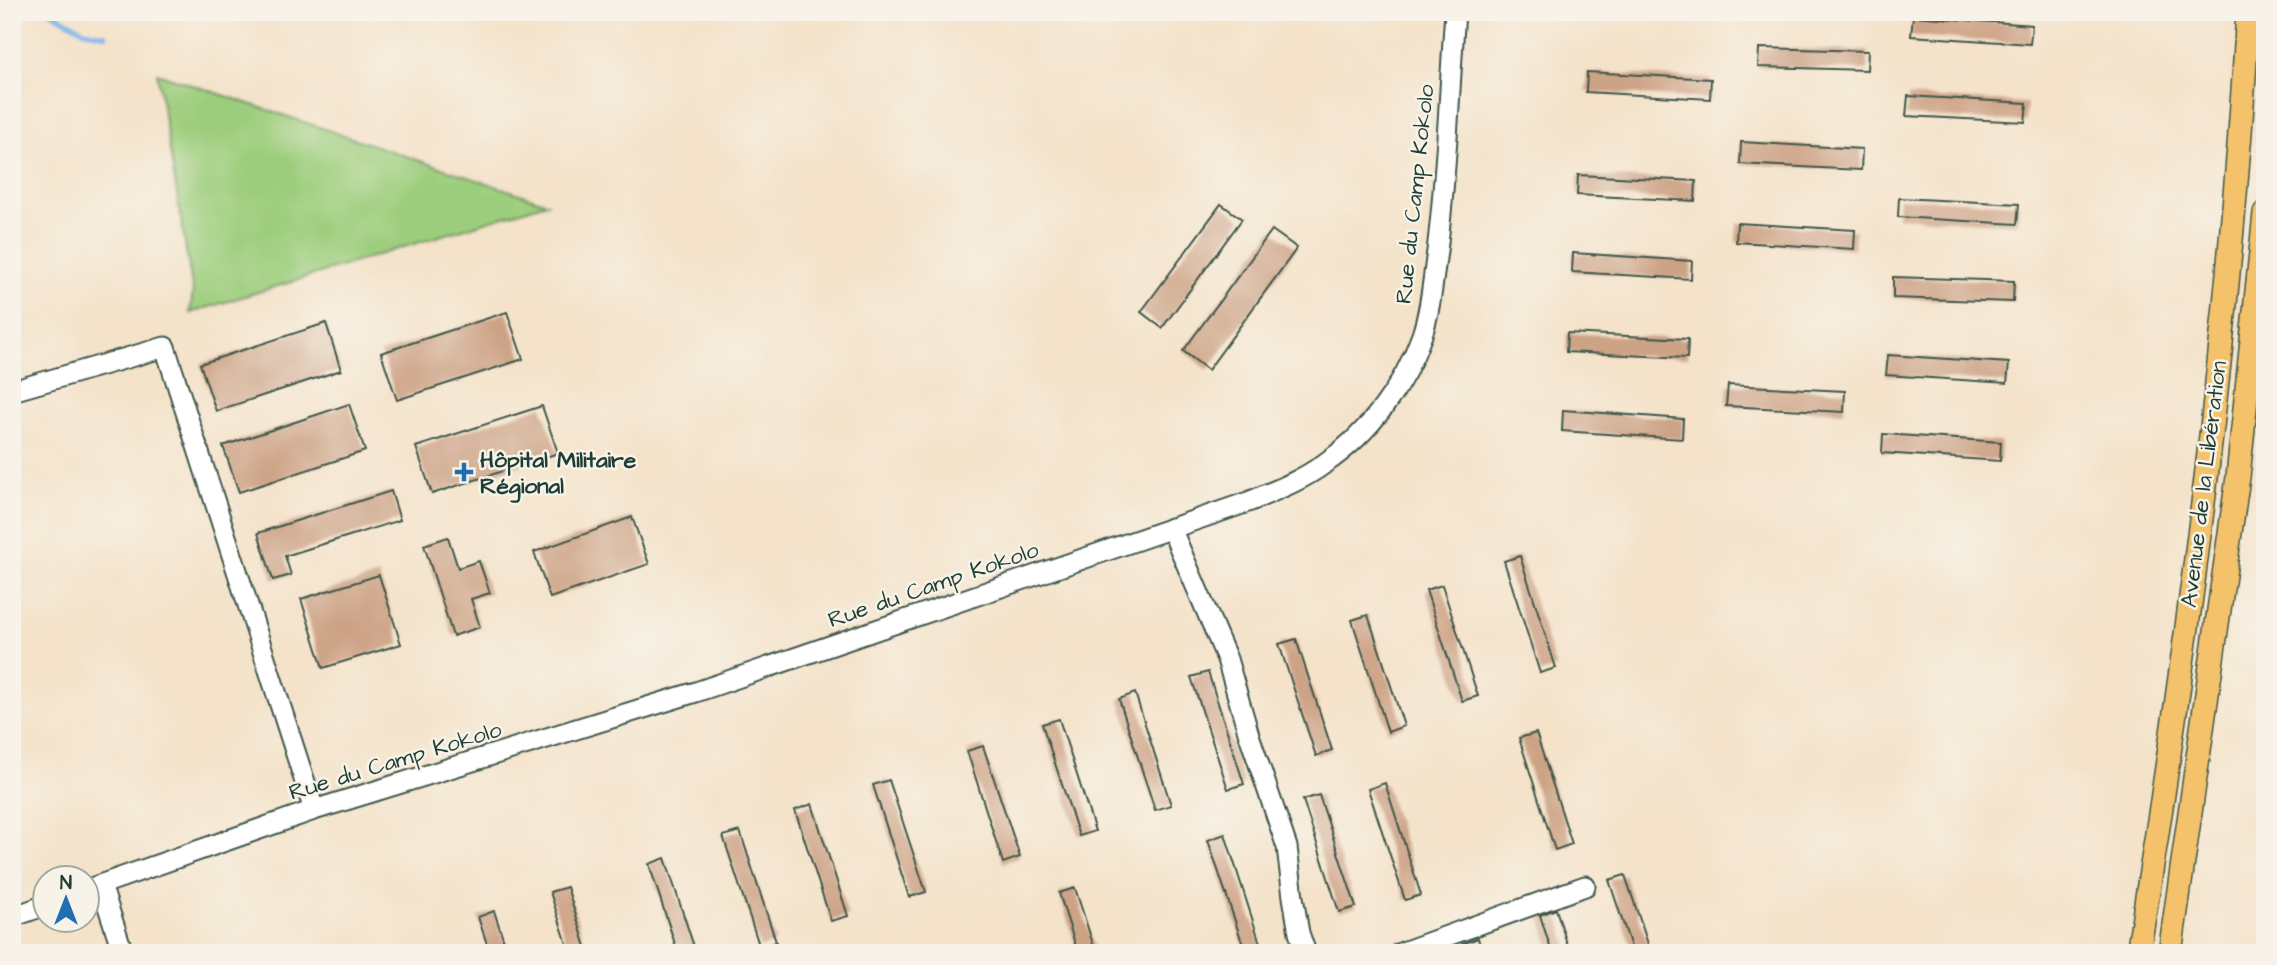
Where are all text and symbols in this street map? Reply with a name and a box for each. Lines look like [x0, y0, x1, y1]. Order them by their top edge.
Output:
street label: Rue du Camp Kokolo [1388, 83, 1442, 306]
street label: Avenue de la Libération [2173, 359, 2235, 609]
place label: Hôpital Militaire Régional [480, 444, 637, 503]
marker: Hôpital Militaire Régional [454, 462, 474, 482]
street label: Rue du Camp Kokolo [824, 534, 1043, 636]
street label: Rue du Camp Kokolo [285, 713, 506, 809]
north arrow [32, 864, 102, 934]
text: N [60, 870, 72, 897]

